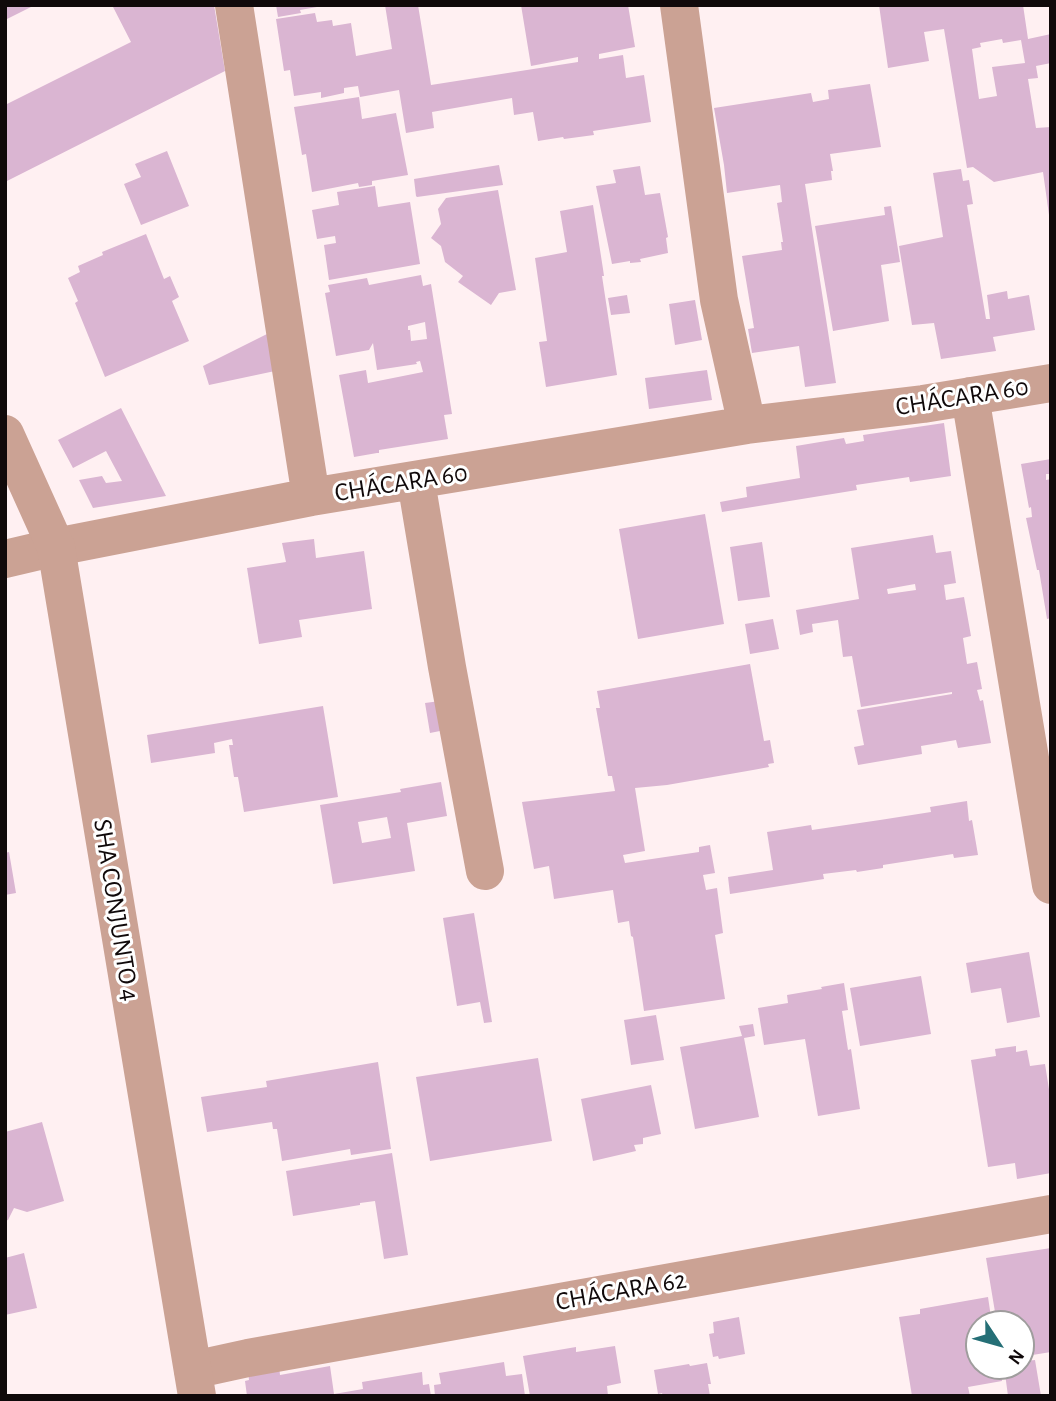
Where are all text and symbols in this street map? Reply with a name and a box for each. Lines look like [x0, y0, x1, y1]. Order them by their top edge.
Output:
street label: CHÁCARA 60 [893, 371, 1031, 423]
street label: CHÁCARA 60 [332, 457, 470, 509]
street label: SHA CONJUNTO 4 [86, 817, 146, 1003]
street label: CHÁCARA 62 [553, 1264, 689, 1318]
north arrow [965, 1310, 1035, 1380]
text: N [1004, 1346, 1027, 1367]

